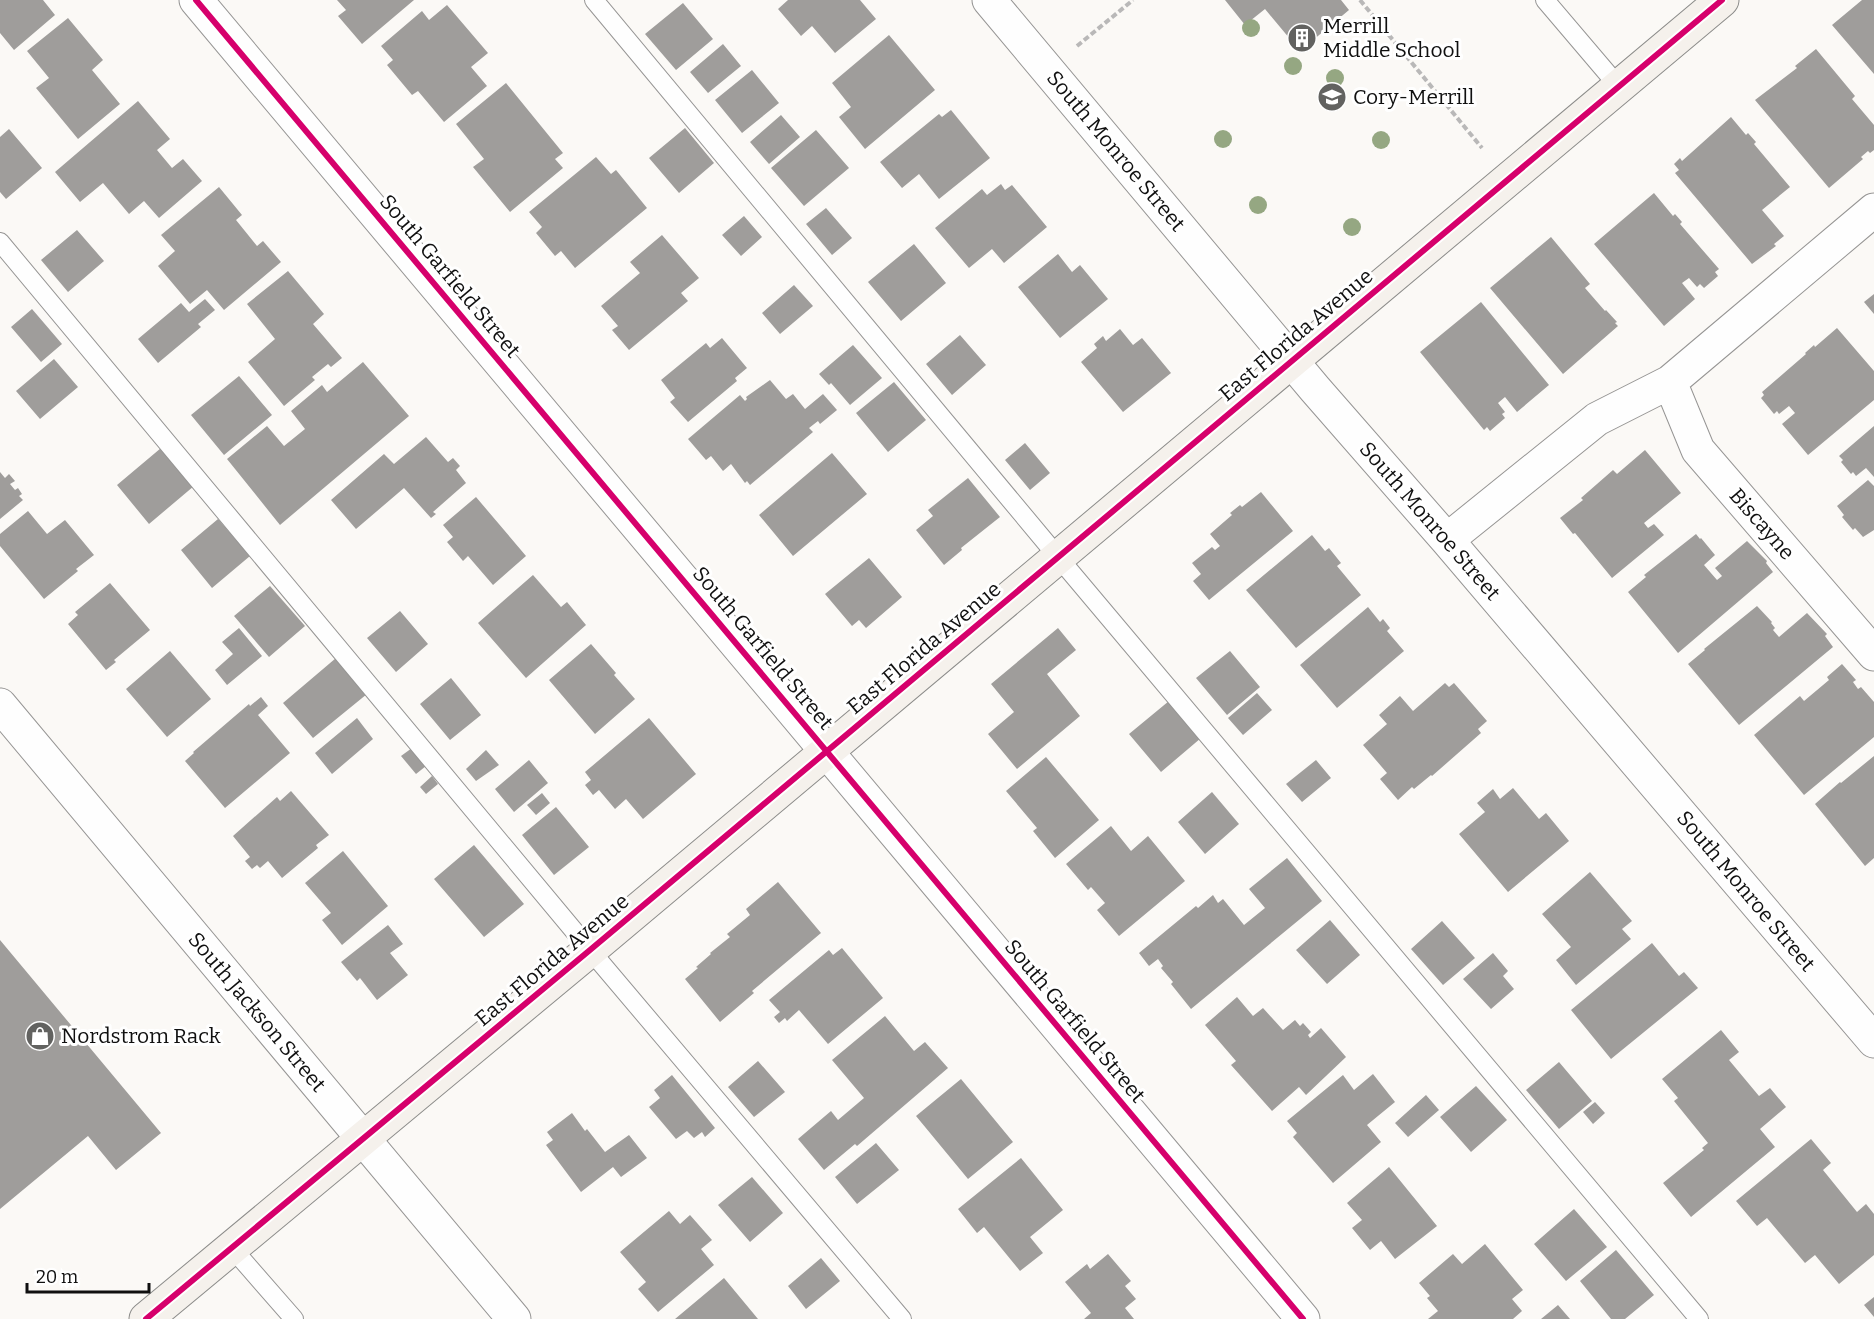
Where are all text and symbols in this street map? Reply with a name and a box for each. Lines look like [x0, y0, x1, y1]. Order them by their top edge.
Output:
place label: Merrill Middle School [1323, 13, 1461, 63]
building icon: Merrill Middle School [1286, 22, 1318, 54]
street label: South Monroe Street [1041, 65, 1191, 237]
school or university icon: Cory-Merrill [1316, 81, 1348, 113]
place label: Cory-Merrill [1353, 84, 1474, 110]
street label: South Garfield Street [374, 189, 526, 363]
street label: East Florida Avenue [1214, 263, 1378, 407]
street label: South Monroe Street [1354, 436, 1506, 606]
street label: Biscayne [1724, 483, 1800, 565]
street label: South Garfield Street [687, 561, 839, 735]
street label: East Florida Avenue [842, 576, 1006, 720]
street label: South Monroe Street [1671, 805, 1821, 977]
street label: East Florida Avenue [470, 888, 634, 1032]
street label: South Jackson Street [183, 927, 332, 1097]
street label: South Garfield Street [999, 934, 1151, 1108]
shop icon: Nordstrom Rack [24, 1020, 56, 1052]
place label: Nordstrom Rack [61, 1023, 221, 1049]
scale bar [27, 1256, 148, 1294]
text: 20 m [36, 1266, 78, 1288]

